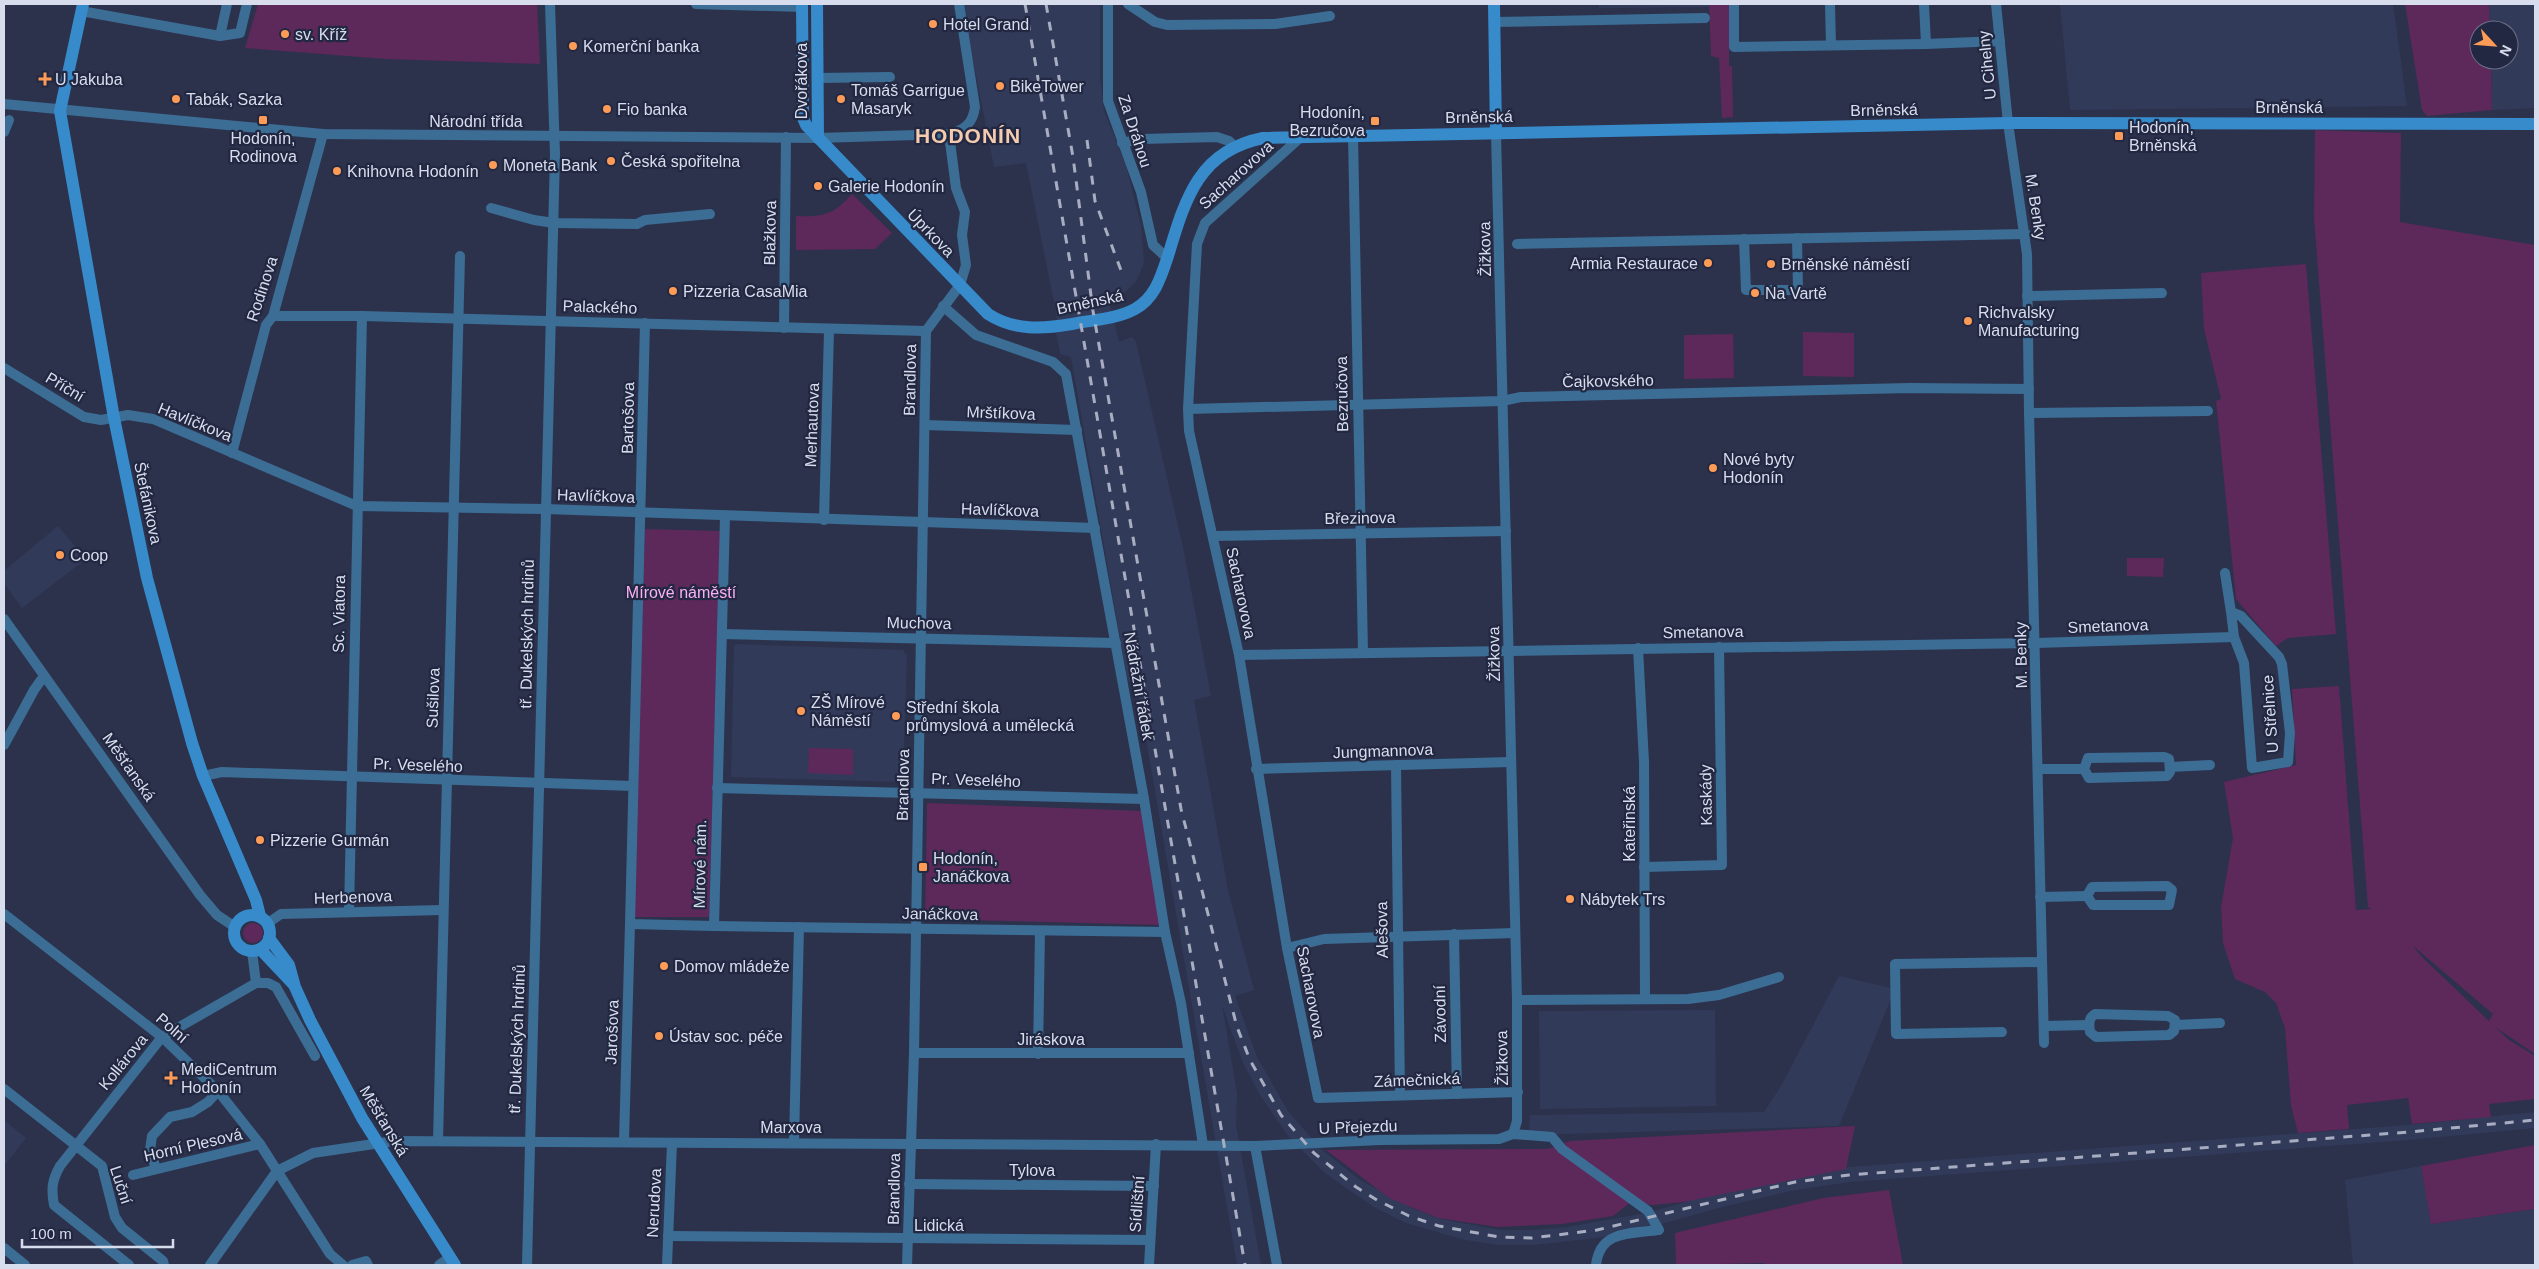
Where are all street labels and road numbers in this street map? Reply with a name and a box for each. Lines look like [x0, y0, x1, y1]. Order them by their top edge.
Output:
street label: U Cihelny [1975, 30, 1999, 100]
street label: Dvořákova [793, 43, 810, 119]
street label: Za Dráhou [1115, 92, 1155, 170]
street label: Brněnská [2255, 99, 2323, 116]
street label: Brněnská [1850, 101, 1918, 119]
street label: Brněnská [1445, 108, 1513, 126]
street label: Národní třída [429, 113, 523, 130]
street label: Sacharovova [1196, 137, 1276, 213]
street label: M. Benky [2022, 173, 2050, 241]
street label: Blažkova [761, 200, 779, 266]
street label: Úprkova [904, 205, 959, 260]
street label: Žižkova [1475, 221, 1494, 277]
street label: Rodinova [243, 254, 281, 324]
street label: Brněnská [1055, 287, 1125, 317]
street label: Palackého [562, 297, 638, 317]
street label: Brandlova [901, 344, 919, 416]
street label: Bezručova [1333, 356, 1351, 432]
street label: Příční [43, 369, 88, 405]
street label: Čajkovského [1562, 371, 1654, 390]
street label: Bartošova [619, 382, 637, 454]
street label: Merhautova [802, 382, 822, 468]
street label: Havlíčkova [156, 399, 235, 445]
street label: Mrštíkova [966, 403, 1036, 423]
street label: Štefánikova [131, 460, 166, 546]
street label: Havlíčkova [557, 486, 635, 506]
street label: Havlíčkova [961, 500, 1039, 520]
street label: Březinova [1324, 509, 1396, 527]
street label: Sacharovova [1223, 546, 1259, 641]
street label: tř. Dukelských hrdinů [517, 559, 537, 709]
street label: Sc. Viatora [330, 575, 348, 653]
street label: Muchova [886, 614, 952, 632]
street label: Smetanova [2067, 616, 2149, 636]
street label: M. Benky [2012, 622, 2030, 688]
street label: Smetanova [1662, 623, 1744, 641]
street label: Žižkova [1484, 626, 1503, 682]
street label: Nádražní řádek [1121, 631, 1157, 742]
street label: Sušilova [423, 667, 443, 729]
street label: U Střelnice [2259, 674, 2281, 754]
street label: Měšťanská [99, 730, 159, 804]
street label: Jungmannova [1332, 741, 1434, 761]
street label: Brandlova [894, 749, 912, 821]
street label: Pr. Veselého [373, 755, 463, 775]
street label: Kaskády [1697, 764, 1715, 826]
street label: Pr. Veselého [931, 770, 1021, 790]
street label: Kateřinská [1621, 786, 1638, 862]
street label: Mírové nám. [691, 819, 709, 909]
street label: Herbenova [314, 887, 393, 907]
street label: Alešova [1373, 901, 1391, 959]
street label: Janáčkova [902, 905, 978, 923]
street label: Sacharovova [1294, 945, 1328, 1040]
street label: tř. Dukelských hrdinů [506, 964, 528, 1114]
street label: Závodní [1431, 984, 1449, 1043]
street label: Jarošova [602, 999, 622, 1065]
street label: Polní [153, 1010, 192, 1047]
street label: Žižkova [1492, 1030, 1511, 1086]
street label: Kollárova [95, 1031, 151, 1093]
street label: Jiráskova [1017, 1031, 1085, 1048]
street label: Zámečnická [1374, 1070, 1460, 1090]
street label: Měšťanská [356, 1083, 412, 1159]
street label: U Přejezdu [1318, 1117, 1398, 1137]
street label: Marxova [760, 1119, 822, 1136]
street label: Horní Plesová [142, 1125, 244, 1165]
street label: Brandlova [885, 1153, 903, 1225]
street label: Tylova [1009, 1162, 1055, 1179]
street label: Luční [107, 1164, 135, 1207]
street label: Nerudova [644, 1168, 664, 1238]
street label: Sídlištní [1127, 1174, 1148, 1233]
street label: Lidická [914, 1217, 964, 1234]

